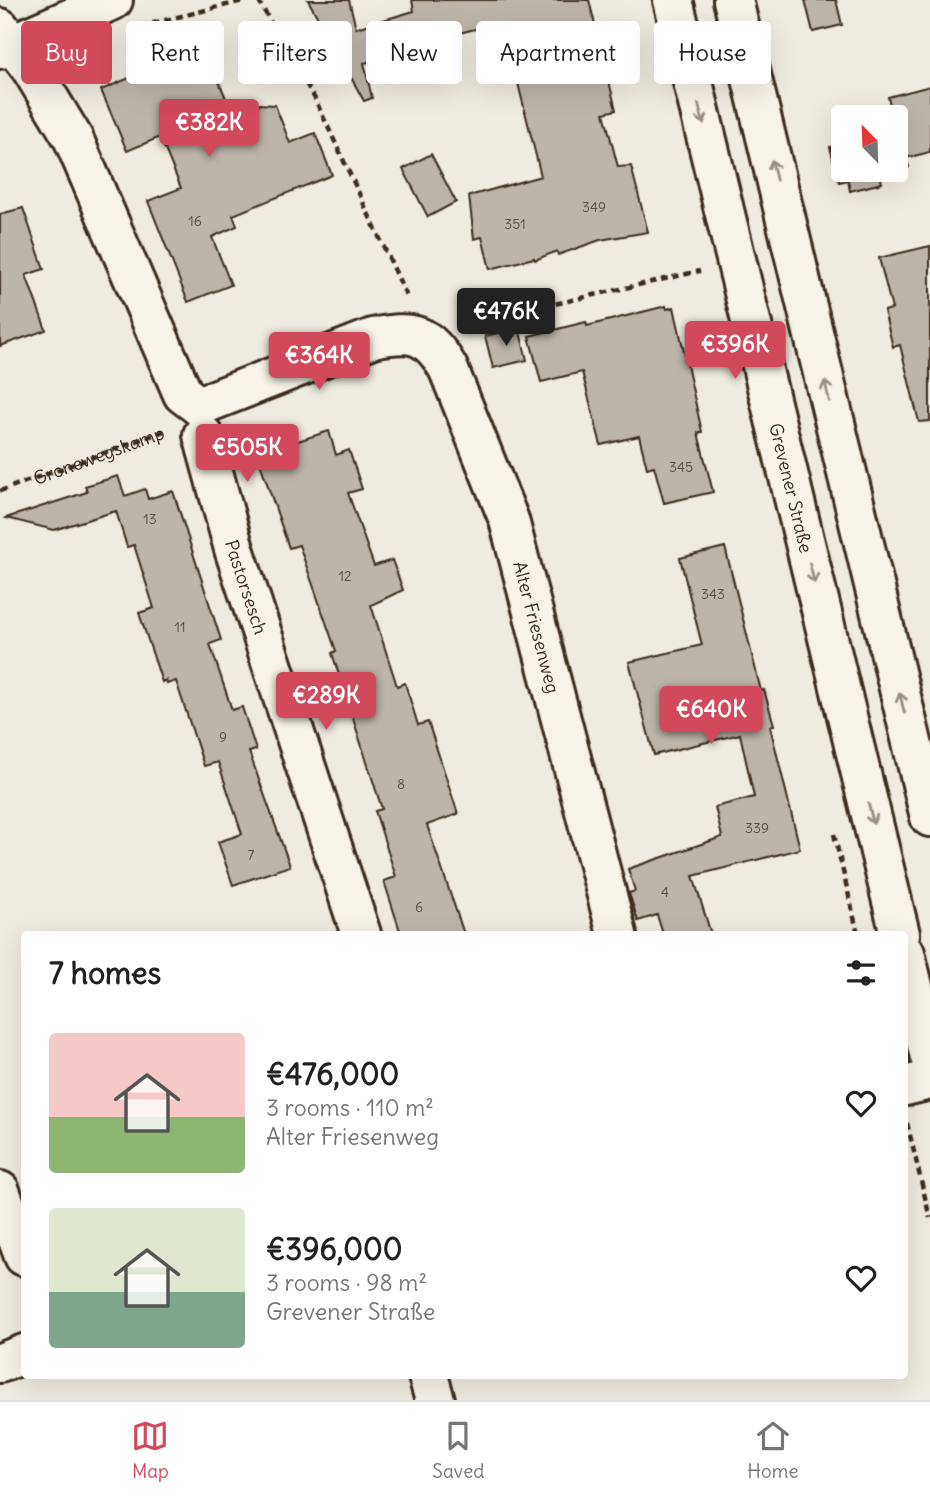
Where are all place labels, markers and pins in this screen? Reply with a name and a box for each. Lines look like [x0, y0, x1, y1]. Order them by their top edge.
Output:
pin: €382K [160, 100, 258, 159]
pin: €476K [457, 288, 555, 348]
pin: €396K [686, 322, 784, 381]
pin: €364K [270, 332, 368, 392]
pin: €505K [198, 424, 296, 484]
pin: €289K [277, 672, 375, 732]
pin: €640K [662, 686, 760, 746]

